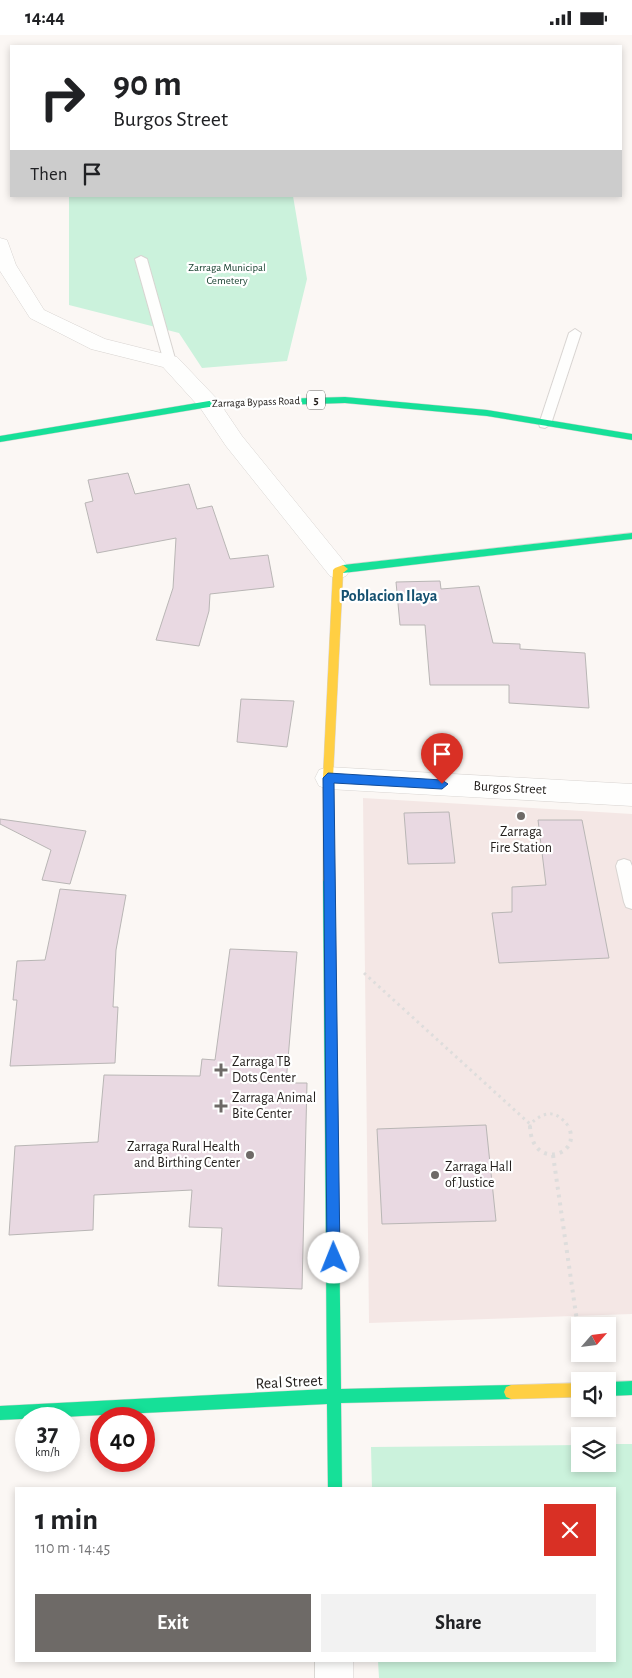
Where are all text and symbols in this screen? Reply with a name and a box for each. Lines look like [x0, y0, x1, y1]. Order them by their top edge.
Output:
text: 14:44 [25, 8, 65, 27]
icon: right [30, 65, 95, 130]
text: 90 m [113, 67, 182, 102]
text: Burgos Street [113, 108, 228, 130]
icon: arrive [78, 160, 106, 188]
text: Then [30, 165, 68, 184]
park label: Zarraga Municipal Cemetery [188, 262, 266, 286]
road number: 5 [307, 391, 325, 409]
street label: Zarraga Bypass Road [212, 395, 301, 409]
district label: Poblacion Ilaya [341, 588, 438, 605]
pin [421, 733, 463, 784]
icon: arrive [428, 740, 456, 768]
street label: Burgos Street [473, 779, 547, 797]
marker: Zarraga Fire Station [515, 810, 527, 822]
place label: Zarraga Fire Station [490, 825, 552, 855]
place label: Zarraga TB Dots Center [232, 1055, 296, 1085]
marker: Zarraga TB Dots Center [214, 1063, 228, 1077]
place label: Zarraga Animal Bite Center [232, 1091, 316, 1121]
marker: Zarraga Animal Bite Center [214, 1099, 228, 1113]
place label: Zarraga Rural Health and Birthing Center [127, 1140, 240, 1170]
marker: Zarraga Rural Health and Birthing Center [244, 1149, 256, 1161]
place label: Zarraga Hall of Justice [445, 1160, 512, 1190]
marker: Zarraga Hall of Justice [429, 1169, 441, 1181]
position arrow [307, 1231, 359, 1283]
north arrow [571, 1317, 616, 1363]
map controls [571, 1317, 616, 1472]
street label: Real Street [255, 1372, 323, 1392]
button: sound [571, 1372, 616, 1417]
speed limit sign: 40 [90, 1407, 155, 1472]
text: 37 [37, 1421, 58, 1446]
button: layers [571, 1427, 616, 1472]
text: km/h [35, 1446, 60, 1458]
button: close [544, 1504, 596, 1556]
text: 1 min [35, 1505, 98, 1535]
text: 110 m · 14:45 [35, 1540, 110, 1556]
button: Exit [35, 1594, 311, 1652]
button: Share [321, 1594, 596, 1652]

